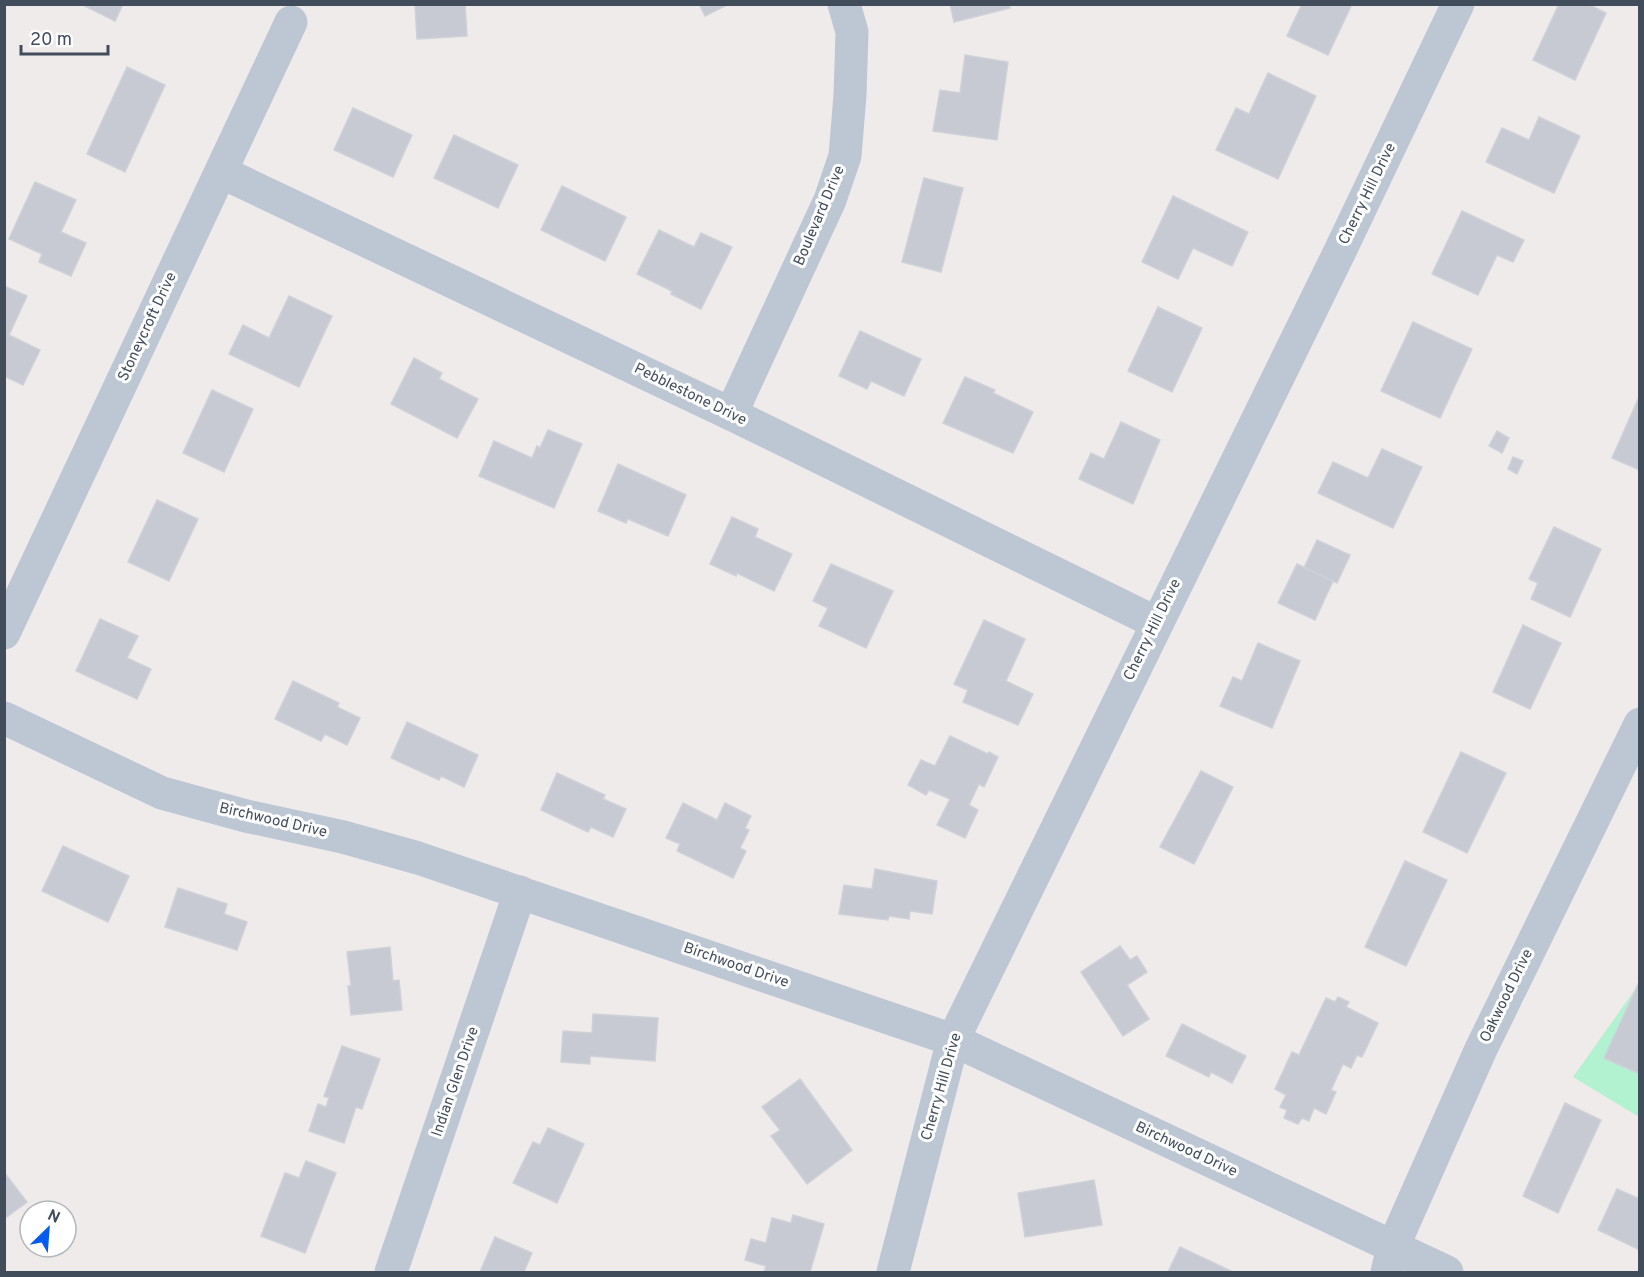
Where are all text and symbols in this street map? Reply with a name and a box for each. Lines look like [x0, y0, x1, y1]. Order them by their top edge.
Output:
scale bar [21, 18, 108, 56]
text: 20 m [30, 29, 72, 52]
street label: Cherry Hill Drive [1335, 140, 1401, 248]
street label: Boulevard Drive [790, 163, 850, 269]
street label: Stoneycroft Drive [114, 269, 182, 385]
street label: Pebblestone Drive [631, 360, 749, 430]
street label: Cherry Hill Drive [1120, 576, 1186, 684]
street label: Birchwood Drive [217, 799, 329, 843]
street label: Birchwood Drive [681, 939, 791, 993]
street label: Oakwood Drive [1476, 946, 1538, 1046]
street label: Indian Glen Drive [428, 1024, 484, 1140]
street label: Cherry Hill Drive [918, 1031, 966, 1143]
street label: Birchwood Drive [1132, 1118, 1240, 1182]
north arrow [18, 1199, 78, 1259]
text: N [44, 1206, 63, 1229]

